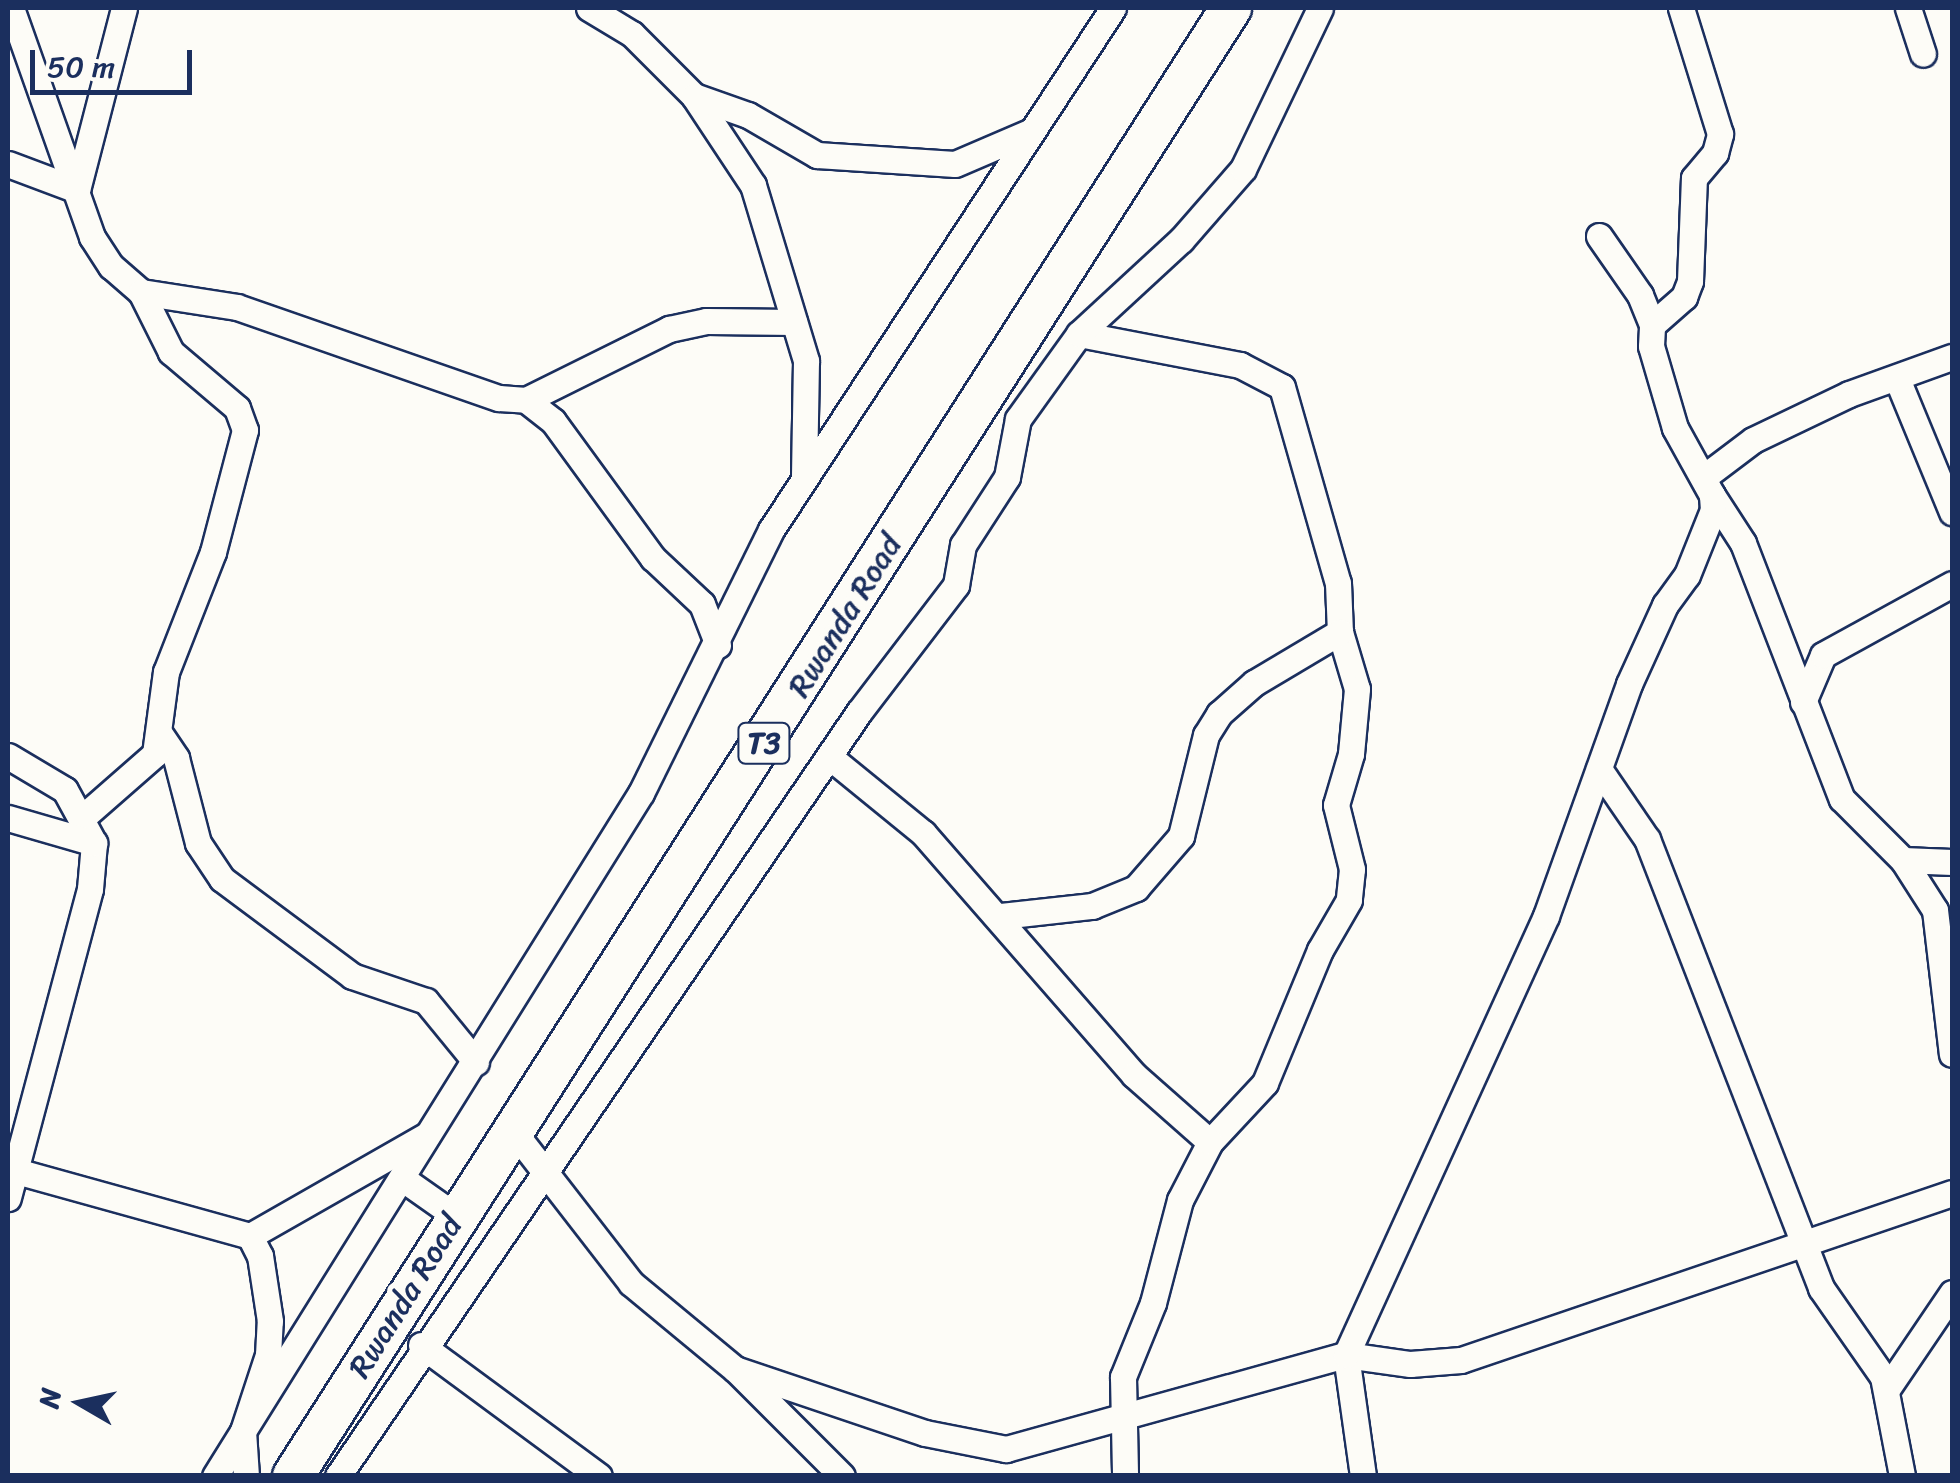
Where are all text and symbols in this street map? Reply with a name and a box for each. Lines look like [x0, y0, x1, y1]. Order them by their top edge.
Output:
scale bar [35, 30, 198, 92]
text: 50 m [47, 40, 115, 94]
street label: Rwanda Road [780, 528, 910, 704]
road number: T3 [736, 718, 792, 768]
street label: Rwanda Road [341, 1209, 471, 1385]
north arrow [30, 1353, 130, 1453]
text: N [24, 1385, 76, 1412]

